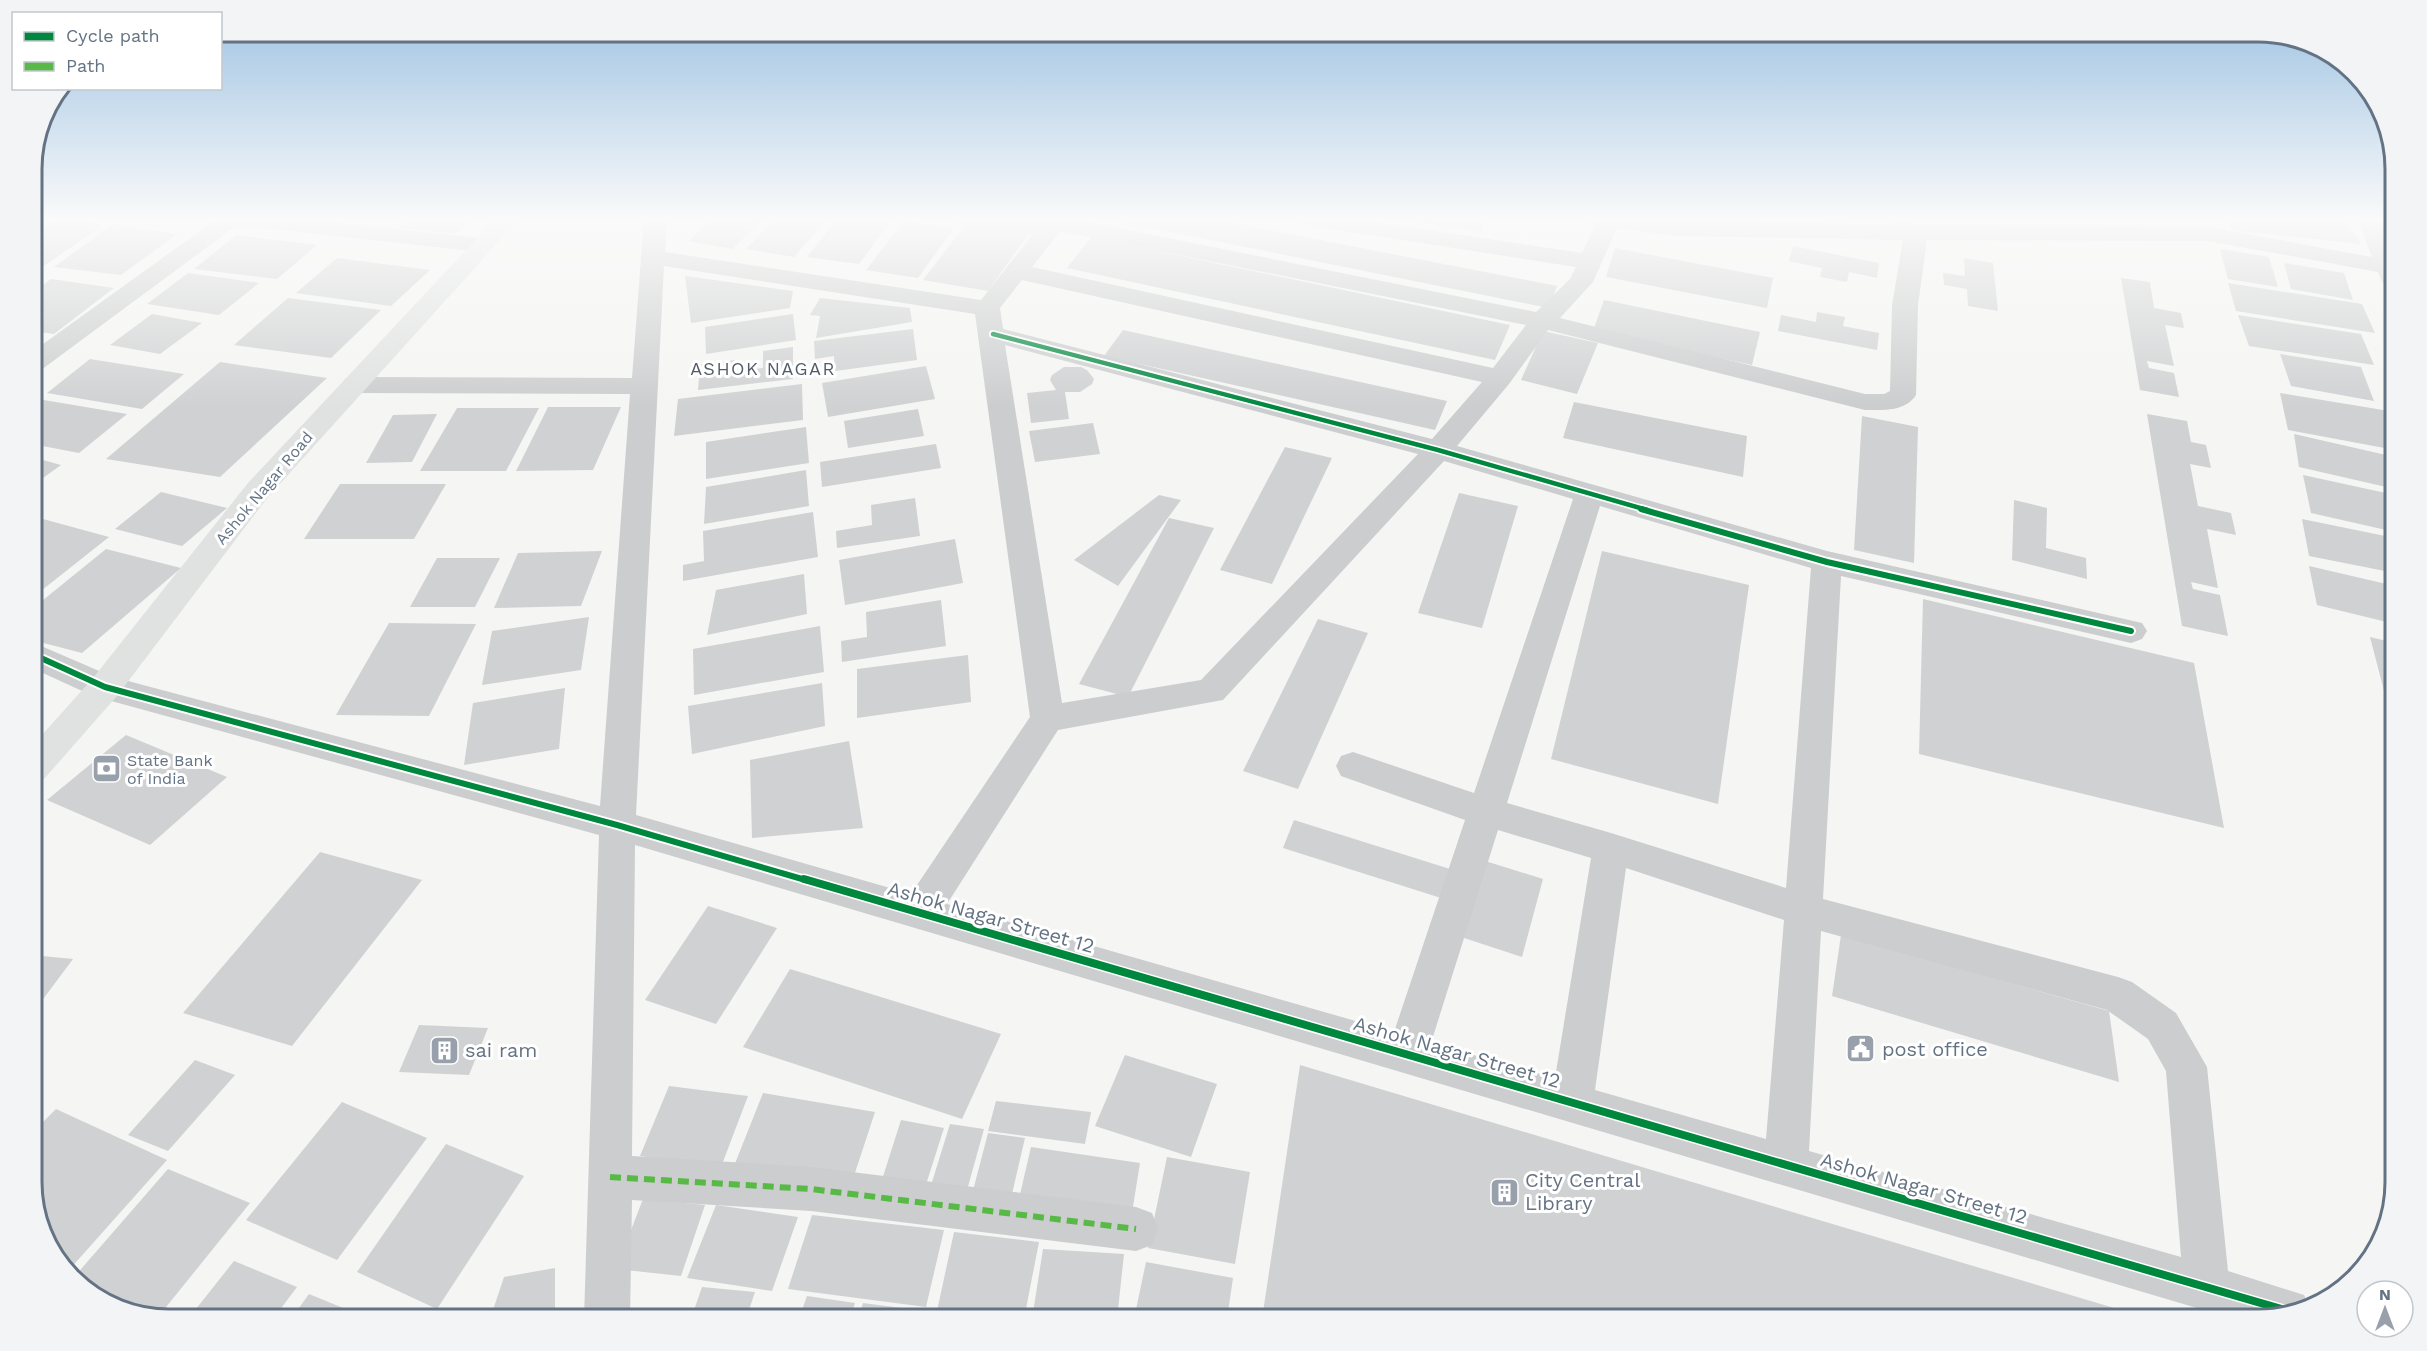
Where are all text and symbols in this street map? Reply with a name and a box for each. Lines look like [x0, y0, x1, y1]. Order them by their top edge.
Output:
legend [12, 12, 222, 90]
text: Cycle path [66, 25, 160, 46]
text: Path [66, 55, 106, 76]
district label: ASHOK NAGAR [690, 358, 836, 379]
street label: Ashok Nagar Road [211, 428, 317, 548]
place label: State Bank of India [127, 751, 213, 788]
bank icon: State Bank of India [90, 753, 122, 785]
street label: Ashok Nagar Street 12 [885, 876, 1097, 958]
street label: Ashok Nagar Street 12 [1351, 1011, 1563, 1093]
public building icon: post office [1845, 1033, 1877, 1065]
building icon: sai ram [428, 1034, 460, 1066]
place label: post office [1882, 1037, 1988, 1061]
place label: sai ram [465, 1038, 537, 1062]
street label: Ashok Nagar Street 12 [1818, 1147, 2030, 1229]
place label: City Central Library [1525, 1168, 1640, 1215]
building icon: City Central Library [1488, 1176, 1520, 1208]
north arrow [2355, 1279, 2415, 1339]
text: N [2379, 1285, 2391, 1304]

